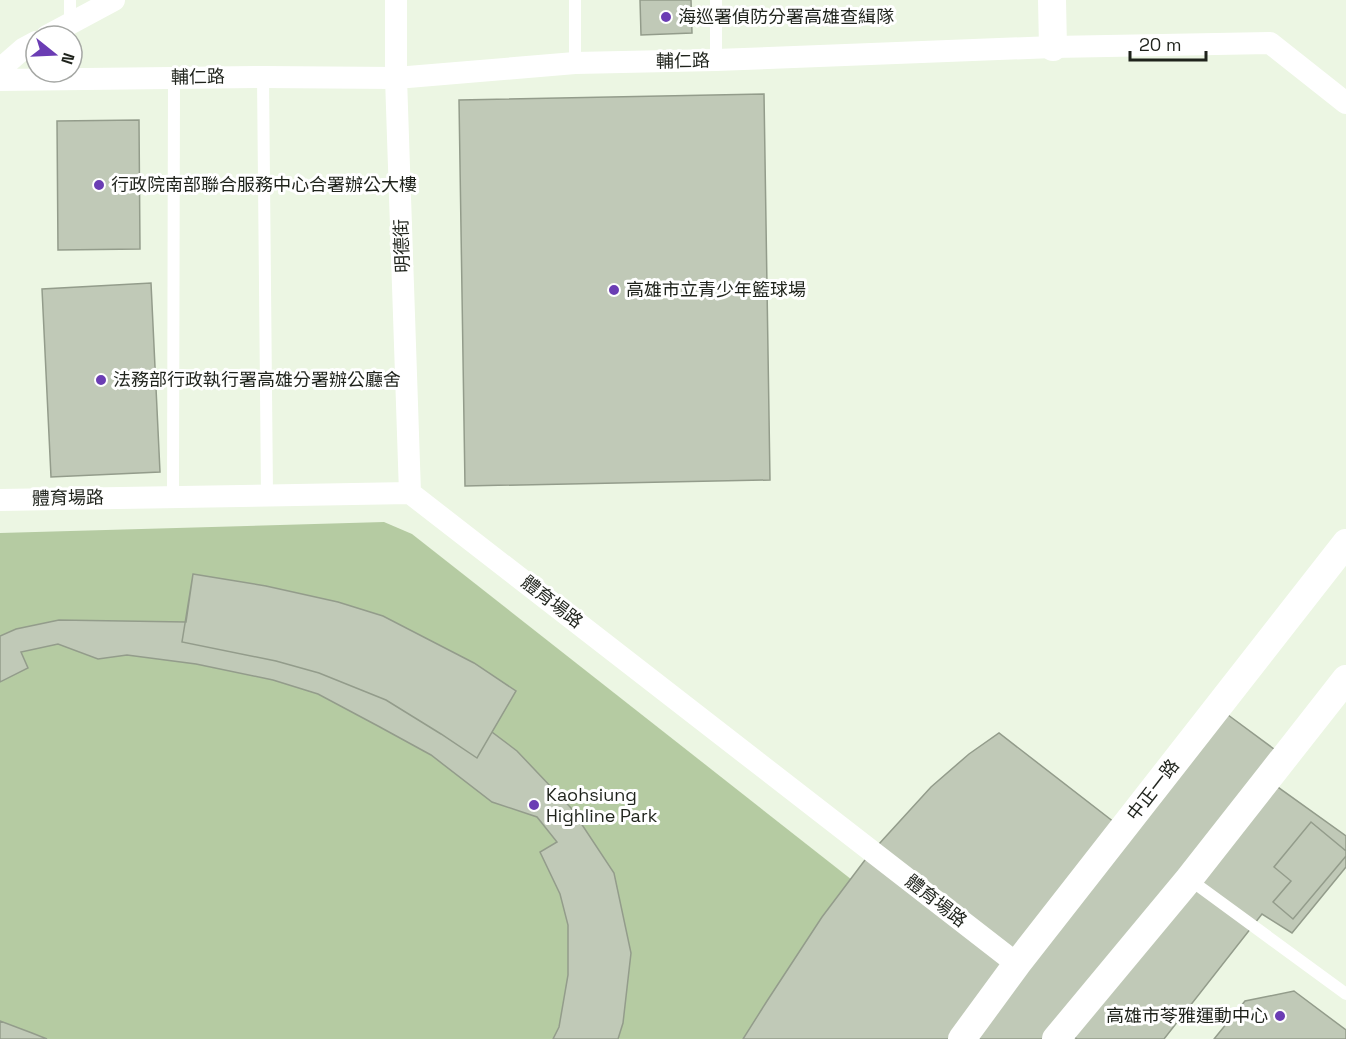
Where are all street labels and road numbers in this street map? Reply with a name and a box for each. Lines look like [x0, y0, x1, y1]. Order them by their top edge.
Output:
street label: 輔仁路 [656, 49, 710, 72]
street label: 輔仁路 [171, 65, 225, 88]
street label: 明德街 [389, 219, 414, 273]
street label: 體育場路 [32, 485, 104, 510]
street label: 體育場路 [517, 570, 588, 633]
street label: 中正一路 [1121, 754, 1184, 825]
street label: 體育場路 [901, 869, 972, 932]

